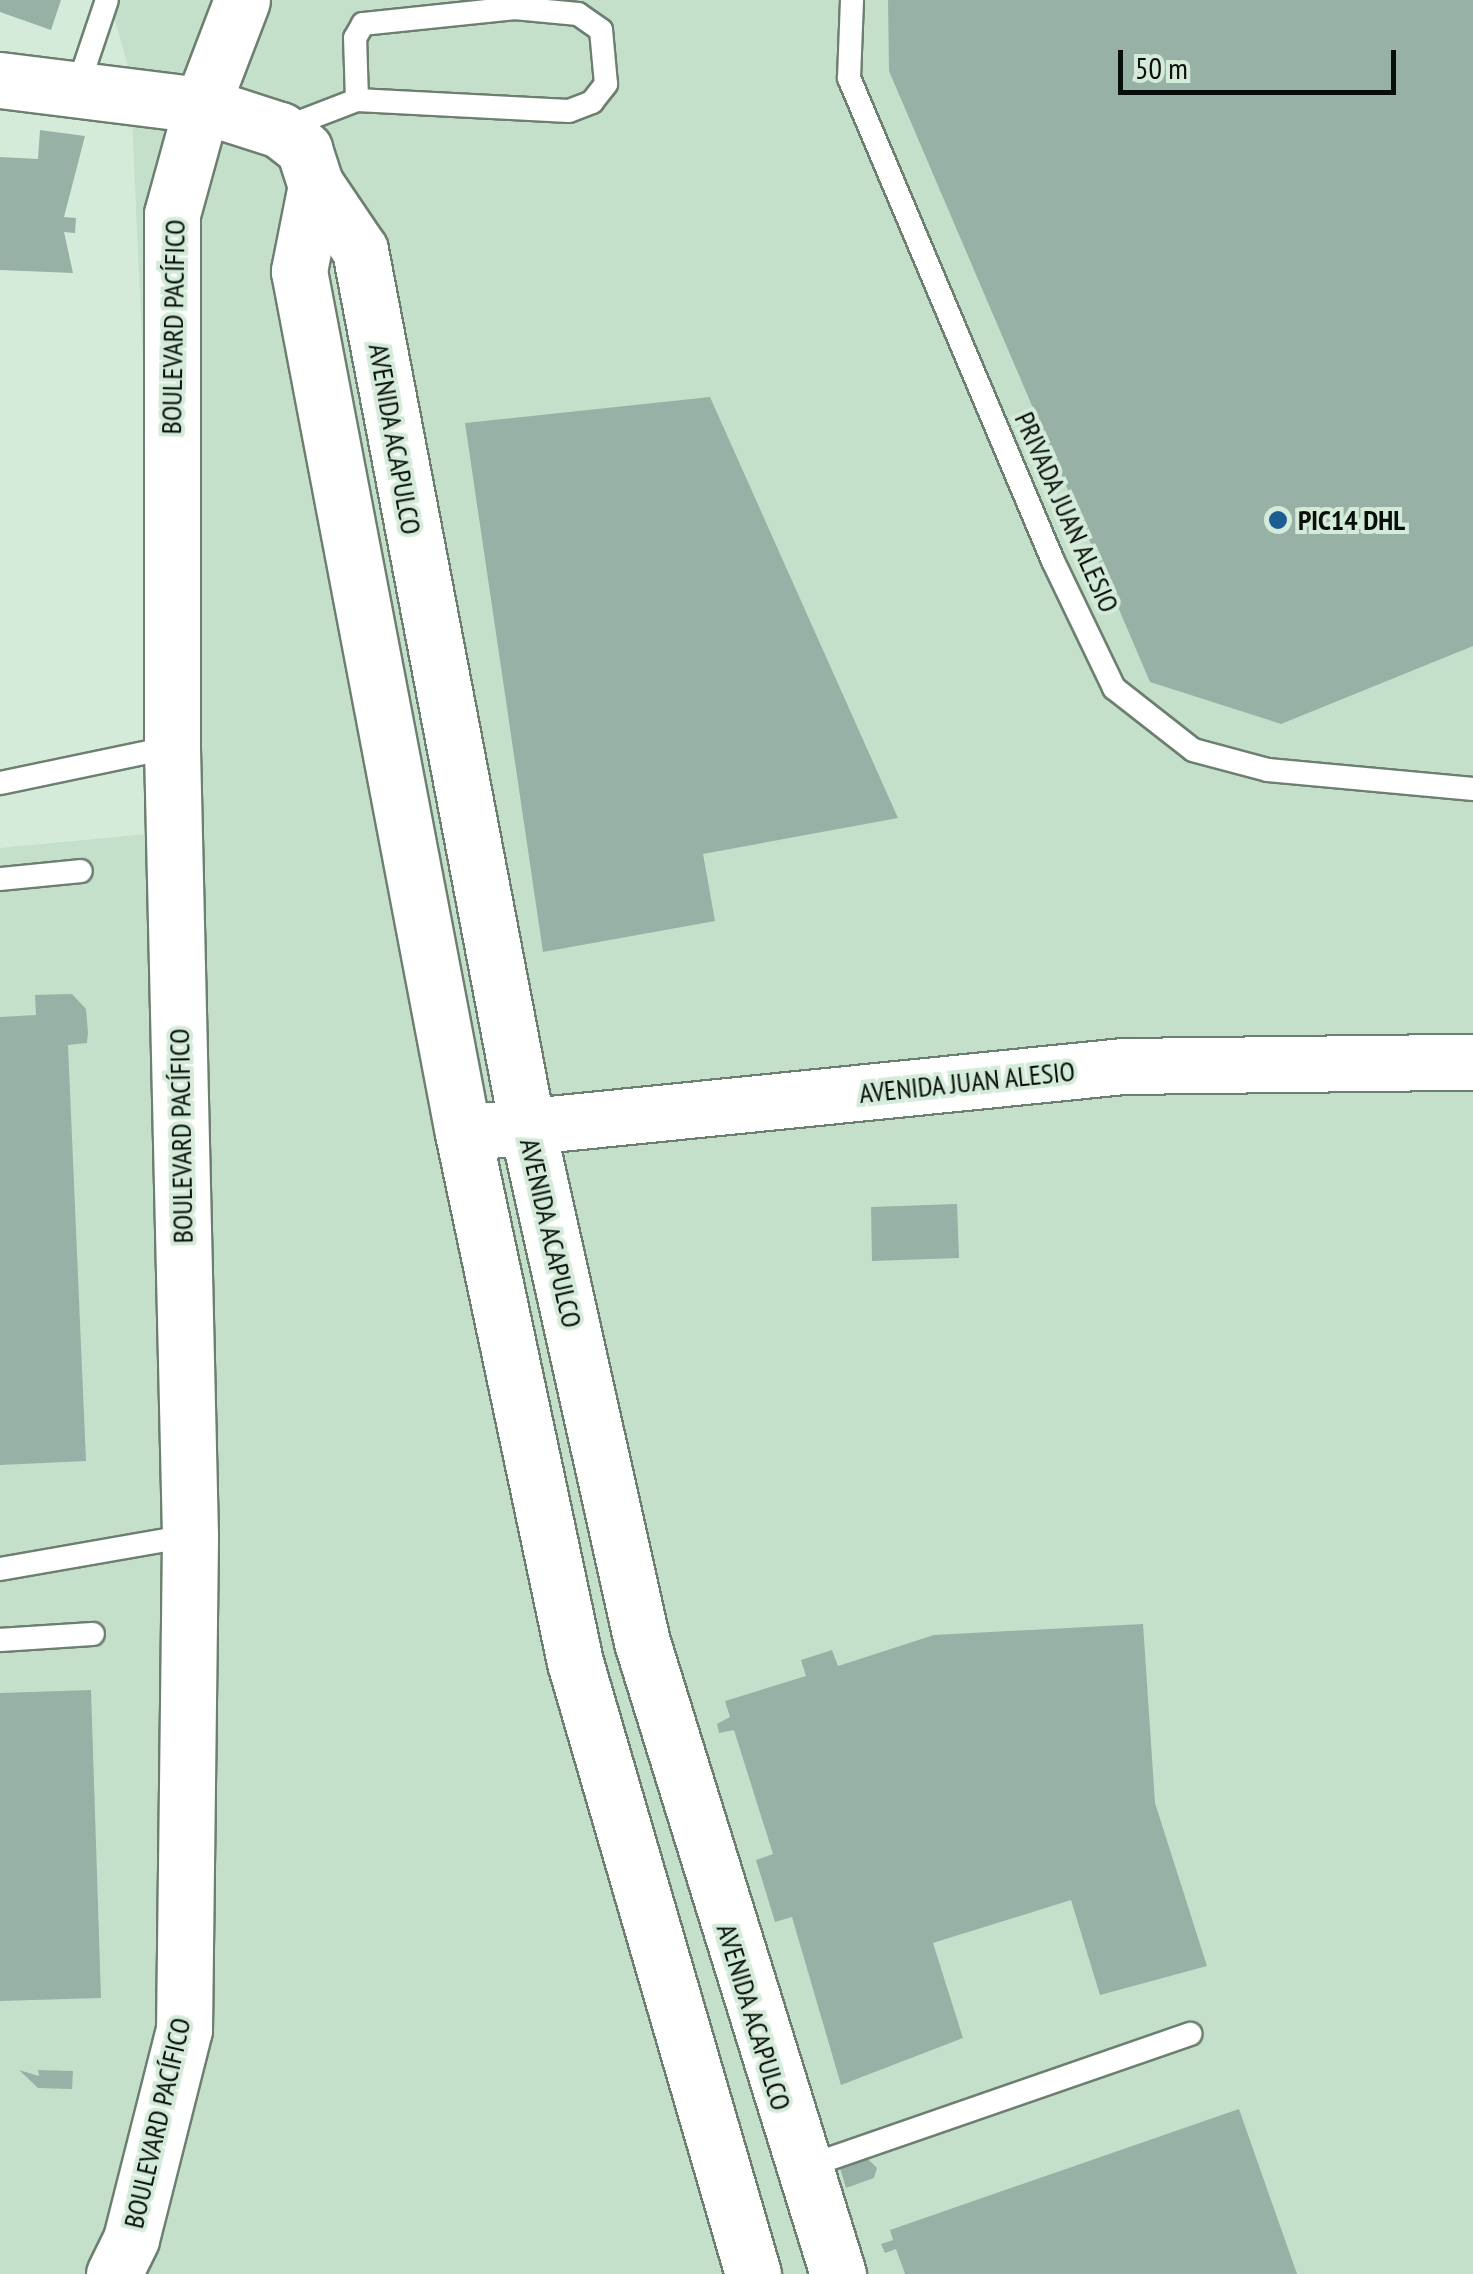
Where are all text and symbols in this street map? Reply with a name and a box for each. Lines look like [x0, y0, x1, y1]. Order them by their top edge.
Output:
scale bar [1123, 30, 1400, 92]
text: 50 m [1135, 48, 1188, 87]
street label: BOULEVARD PACÍFICO [154, 219, 192, 435]
street label: AVENIDA ACAPULCO [362, 340, 428, 538]
street label: PRIVADA JUAN ALESIO [1007, 406, 1127, 618]
place label: PIC14 DHL [1298, 503, 1405, 537]
marker: PIC14 DHL [1267, 509, 1289, 531]
street label: BOULEVARD PACÍFICO [162, 1028, 200, 1244]
street label: AVENIDA JUAN ALESIO [857, 1054, 1077, 1110]
street label: AVENIDA ACAPULCO [513, 1134, 589, 1332]
street label: AVENIDA ACAPULCO [709, 1919, 799, 2115]
street label: BOULEVARD PACÍFICO [116, 2015, 198, 2231]

